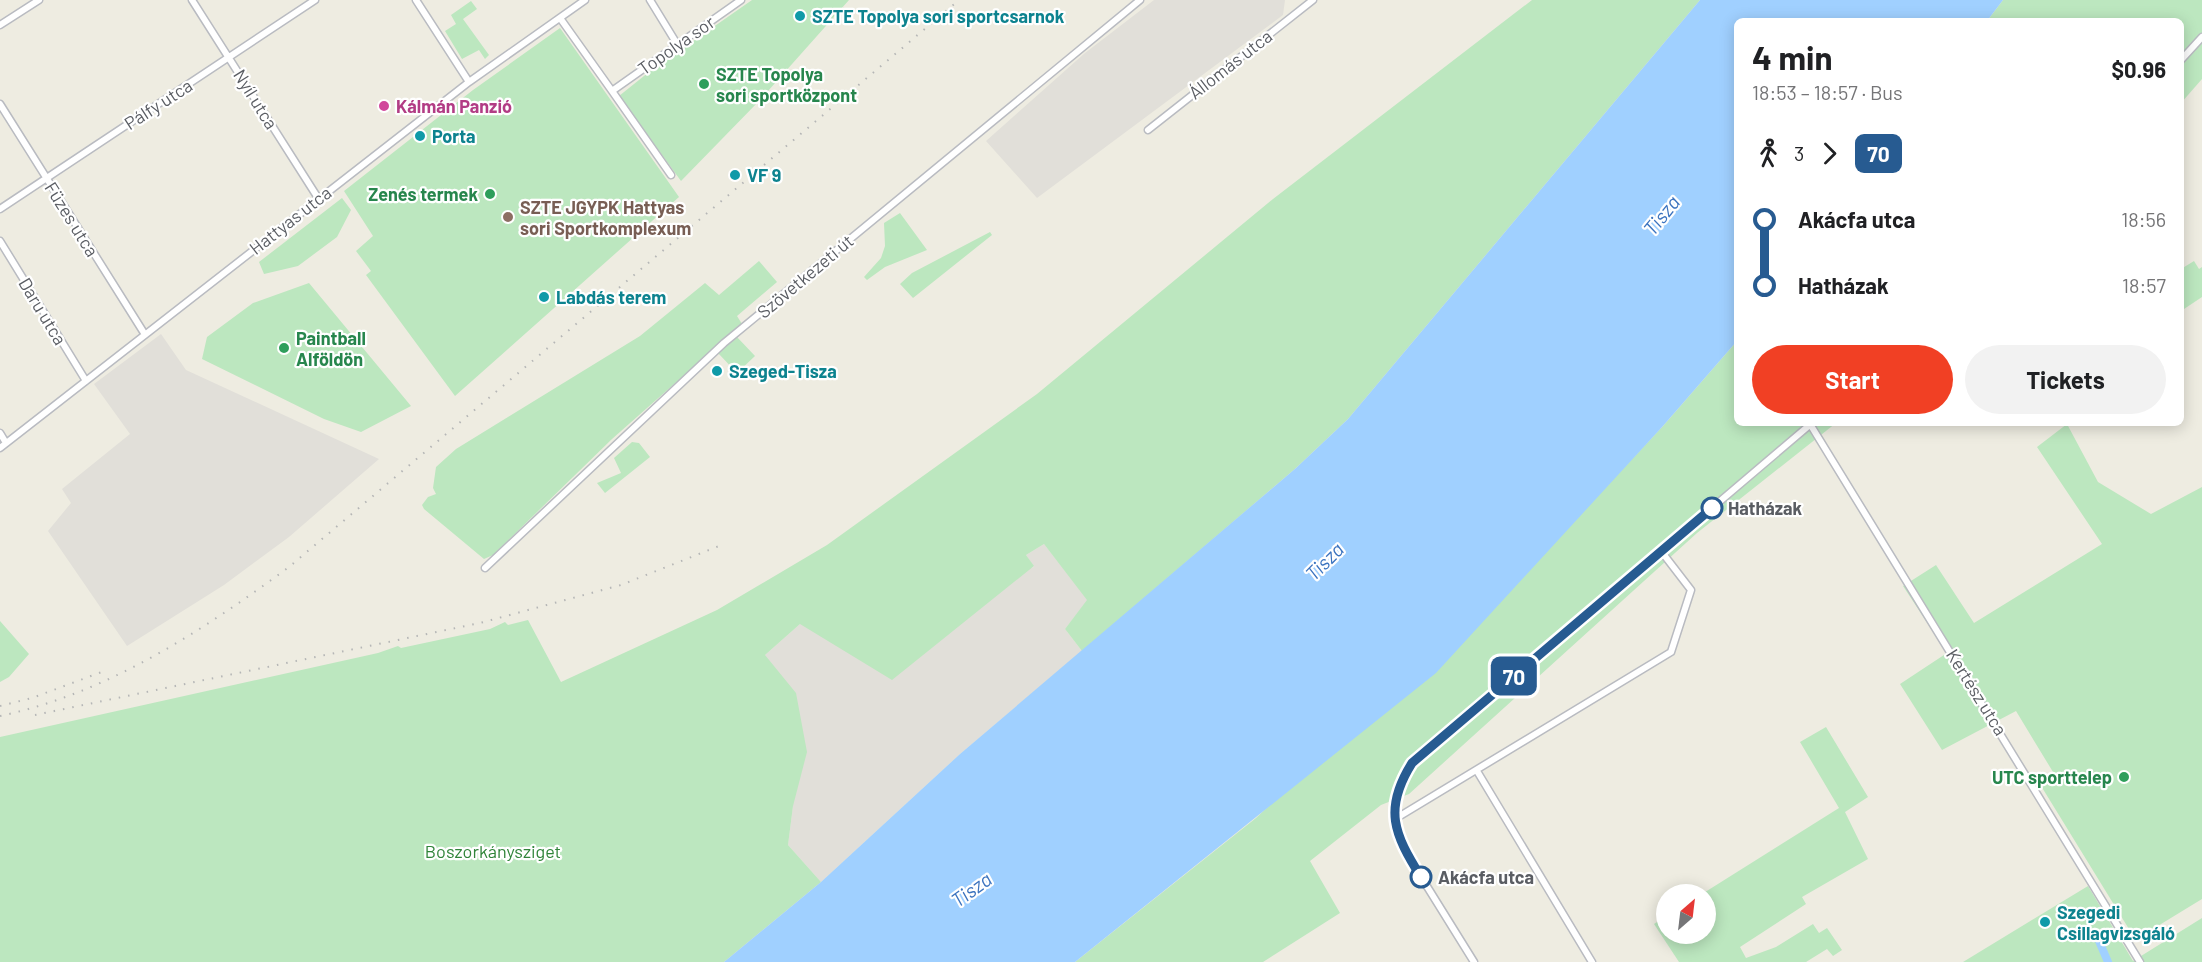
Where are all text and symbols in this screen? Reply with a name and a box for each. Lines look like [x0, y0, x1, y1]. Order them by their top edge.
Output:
place label: SZTE Topolya sori sportcsarnok [812, 5, 1065, 27]
marker: SZTE Topolya sori sportcsarnok [793, 9, 807, 23]
street label: Topolya sor [633, 10, 719, 79]
street label: Állomás utca [1184, 25, 1276, 103]
text: 4 min [1752, 37, 1833, 77]
text: $0.96 [2111, 56, 2166, 82]
place label: SZTE Topolya sori sportközpont [716, 63, 857, 106]
street label: Nyíl utca [229, 65, 283, 133]
street label: Pálfy utca [120, 74, 196, 134]
marker: SZTE Topolya sori sportközpont [697, 77, 711, 91]
text: 18:53 – 18:57 · Bus [1752, 80, 1903, 104]
place label: Kálmán Panzió [396, 95, 512, 117]
marker: Kálmán Panzió [377, 99, 391, 113]
place label: Porta [432, 125, 476, 147]
marker: Porta [413, 129, 427, 143]
icon: walk [1752, 137, 1785, 170]
icon: forward [1813, 137, 1846, 170]
text: 3 [1794, 141, 1804, 165]
text: 70 [1867, 141, 1890, 166]
place label: VF 9 [747, 164, 781, 186]
marker: VF 9 [728, 168, 742, 182]
street label: Füzes utca [40, 178, 104, 260]
street label: Hattyas utca [245, 181, 335, 259]
place label: Zenés termek [368, 183, 478, 205]
marker: Zenés termek [483, 187, 497, 201]
water label: Tisza [1638, 190, 1684, 240]
place label: SZTE JGYPK Hattyas sori Sportkomplexum [520, 196, 691, 239]
text: Akácfa utca [1798, 206, 1915, 232]
text: 18:56 [2121, 207, 2166, 231]
marker: SZTE JGYPK Hattyas sori Sportkomplexum [501, 210, 515, 224]
street label: Szövetkezeti út [752, 229, 858, 323]
text: Hatházak [1798, 272, 1889, 298]
street label: Daru utca [14, 273, 72, 349]
text: 18:57 [2122, 273, 2166, 297]
place label: Labdás terem [556, 286, 666, 308]
marker: Labdás terem [537, 290, 551, 304]
place label: Paintball Alföldön [296, 327, 366, 370]
marker: Paintball Alföldön [277, 341, 291, 355]
button: Start [1752, 345, 1953, 414]
button: Tickets [1965, 345, 2166, 414]
place label: Szeged-Tisza [729, 360, 837, 382]
marker: Szeged-Tisza [710, 364, 724, 378]
marker: Hatházak [1701, 497, 1723, 519]
place label: Hatházak [1728, 497, 1803, 519]
water label: Tisza [1300, 537, 1348, 585]
street label: Kertész utca [1942, 645, 2012, 739]
line badge: 70 [1487, 656, 1541, 696]
text: 70 [1503, 664, 1525, 689]
place label: UTC sporttelep [1992, 766, 2112, 788]
marker: UTC sporttelep [2117, 770, 2131, 784]
park label: Boszorkánysziget [425, 840, 561, 862]
water label: Tisza [946, 866, 996, 912]
marker: Akácfa utca [1410, 866, 1432, 888]
place label: Akácfa utca [1438, 866, 1534, 888]
north arrow [1656, 884, 1716, 944]
map controls [1656, 884, 1716, 944]
place label: Szegedi Csillagvizsgáló [2057, 901, 2175, 944]
marker: Szegedi Csillagvizsgáló [2038, 915, 2052, 929]

